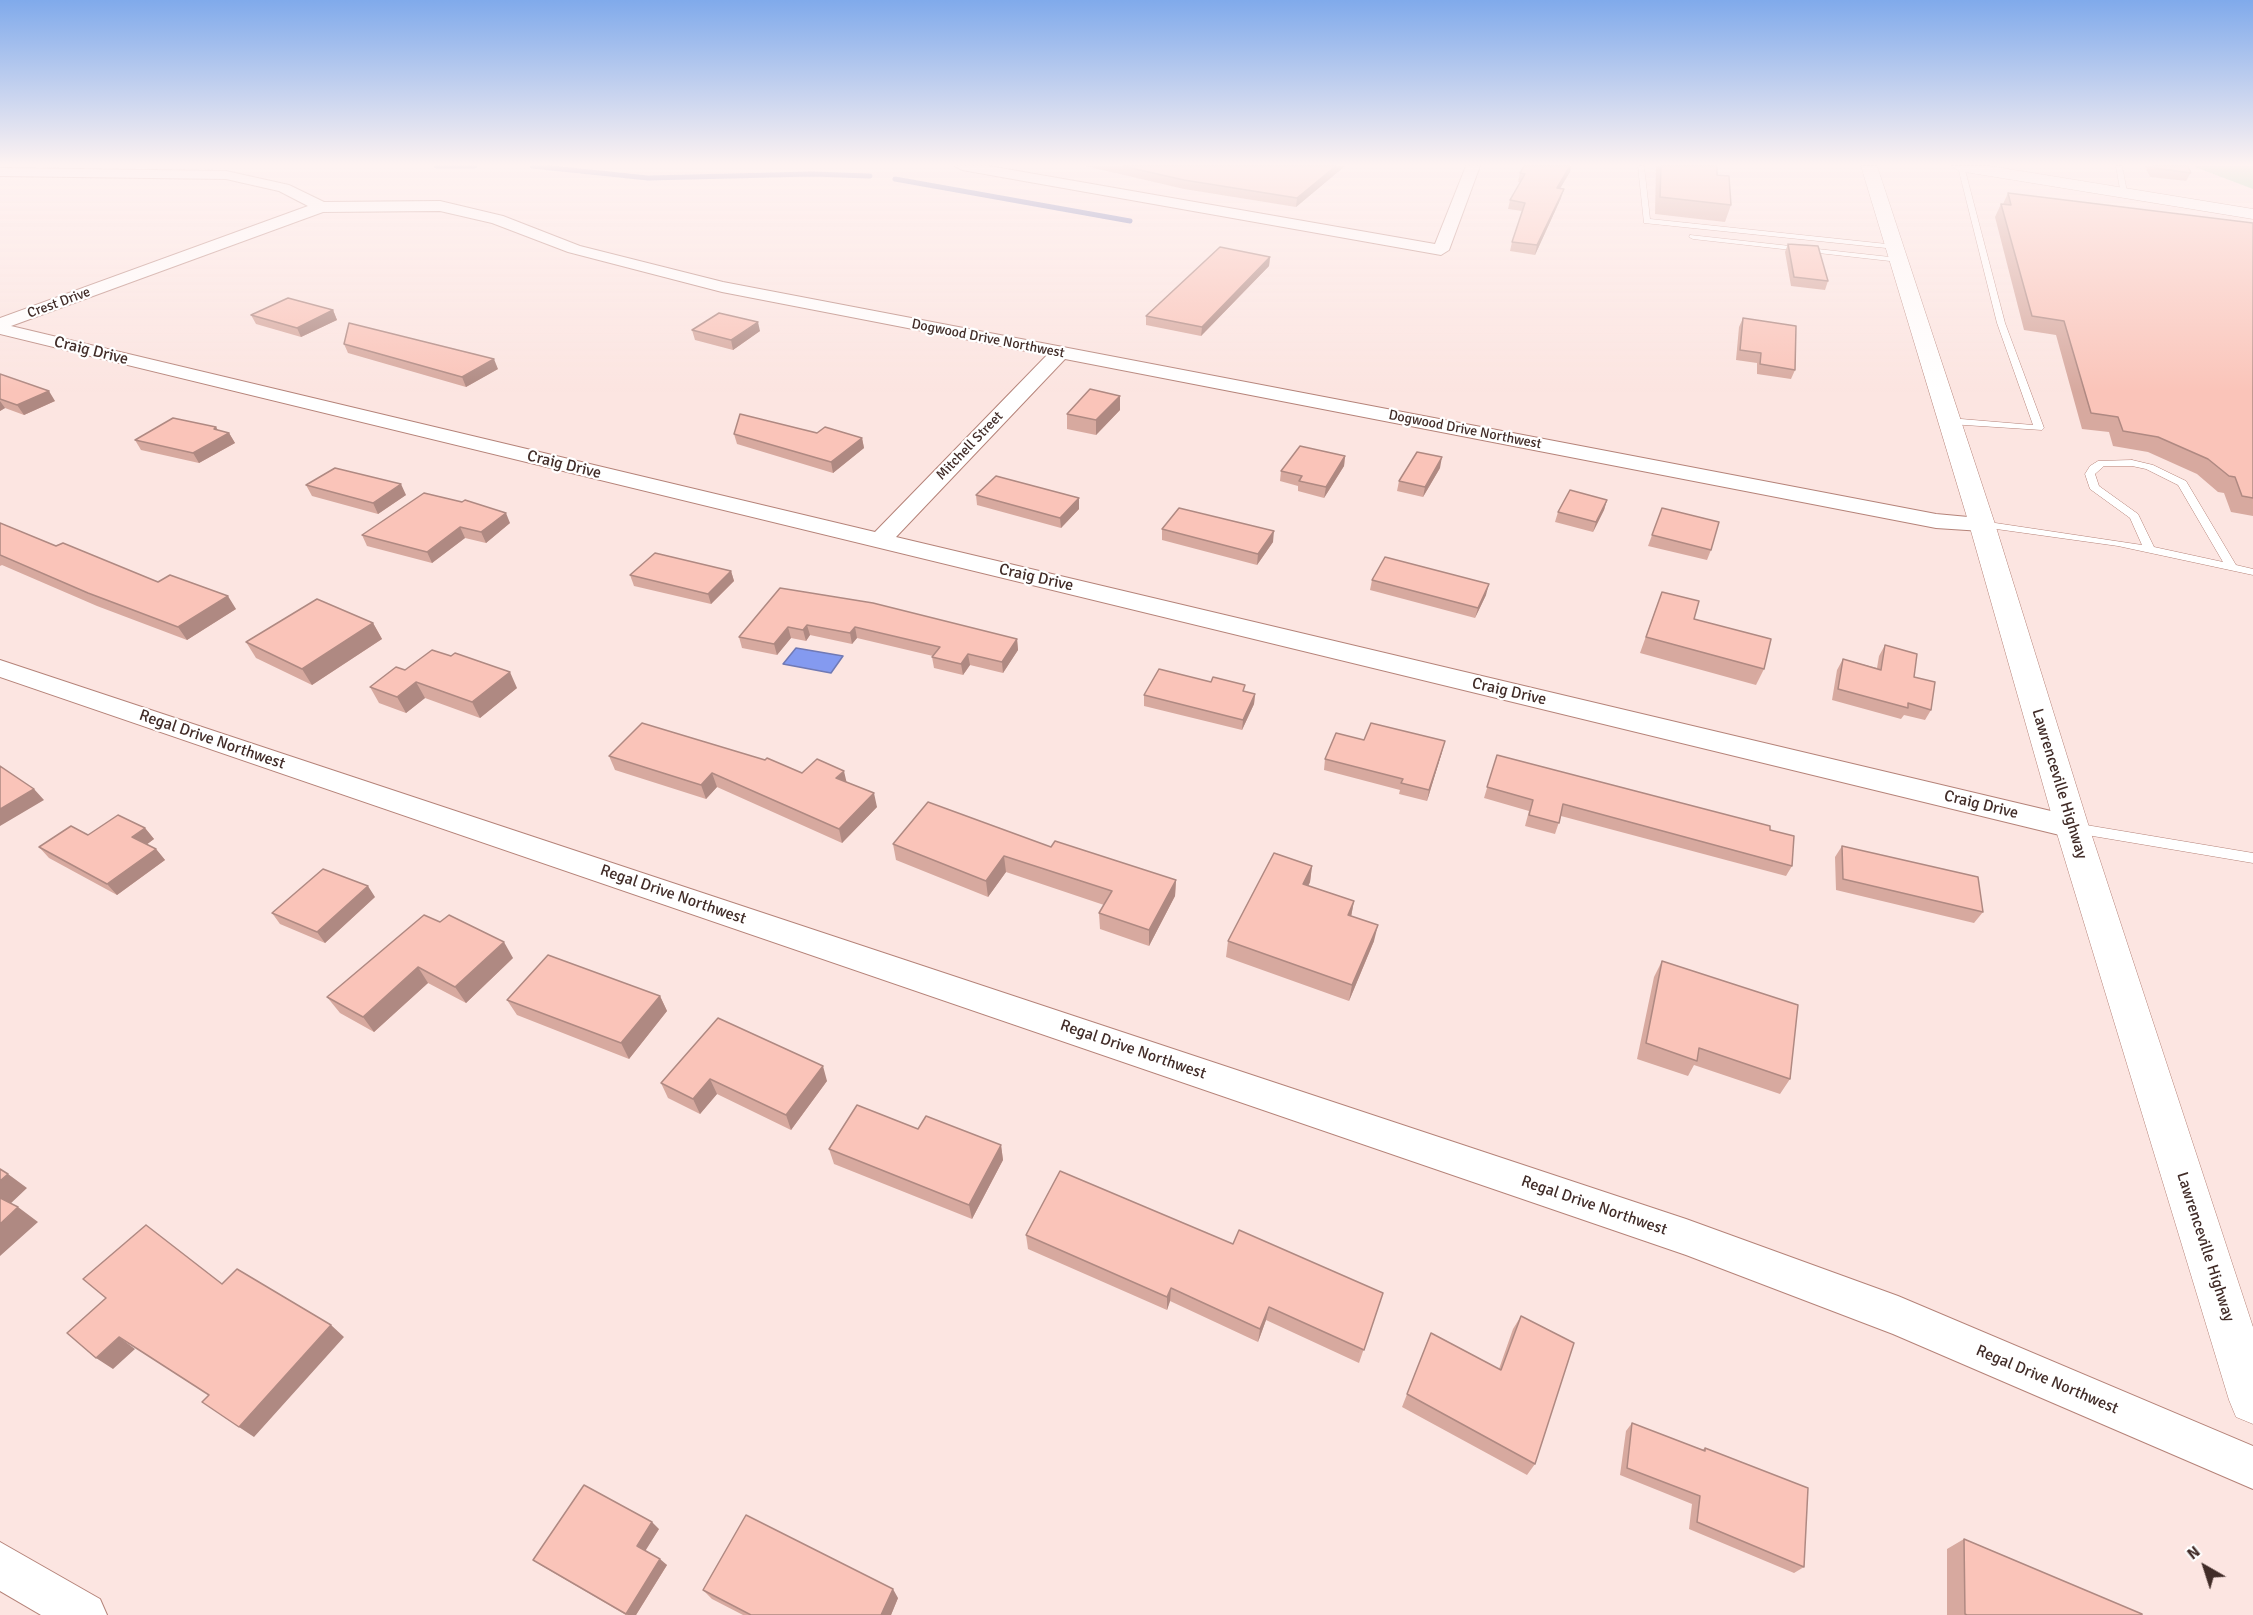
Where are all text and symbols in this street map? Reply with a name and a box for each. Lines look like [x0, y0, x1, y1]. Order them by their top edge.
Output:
street label: Crest Drive [25, 284, 93, 322]
street label: Dogwood Drive Northwest [910, 316, 1066, 362]
street label: Craig Drive [52, 333, 130, 369]
street label: Dogwood Drive Northwest [1387, 407, 1543, 453]
street label: Mitchell Street [933, 408, 1007, 484]
street label: Craig Drive [525, 447, 603, 483]
street label: Craig Drive [997, 560, 1075, 596]
street label: Craig Drive [1470, 674, 1548, 710]
street label: Regal Drive Northwest [137, 706, 287, 774]
street label: Lawrenceville Highway [2027, 707, 2091, 861]
street label: Craig Drive [1942, 787, 2020, 823]
street label: Regal Drive Northwest [598, 861, 748, 929]
street label: Regal Drive Northwest [1058, 1016, 1208, 1084]
street label: Lawrenceville Highway [2172, 1170, 2238, 1324]
street label: Regal Drive Northwest [1519, 1172, 1669, 1240]
street label: Regal Drive Northwest [1973, 1341, 2121, 1419]
north arrow [2175, 1537, 2235, 1597]
text: N [2183, 1542, 2204, 1564]

